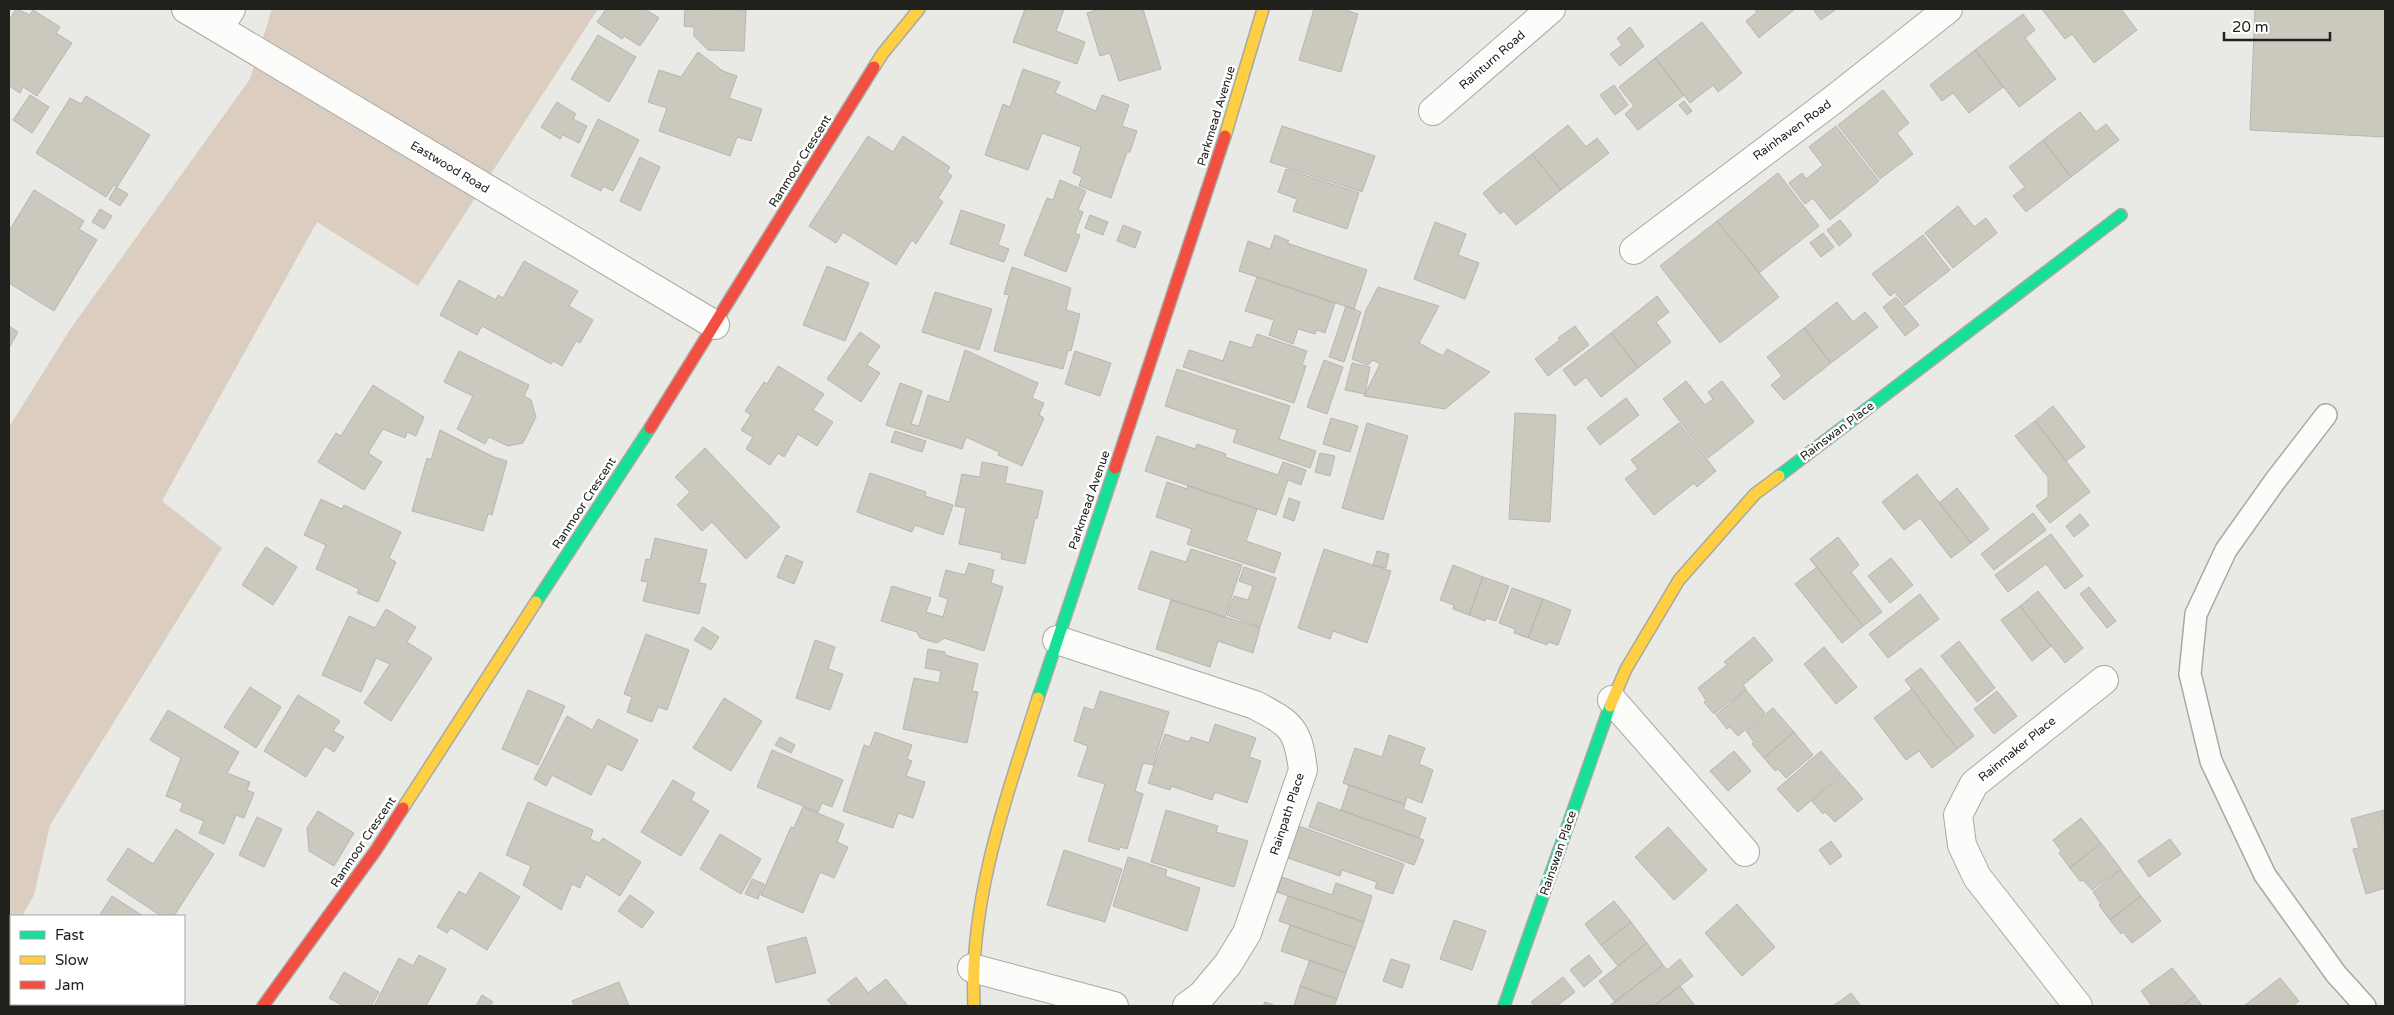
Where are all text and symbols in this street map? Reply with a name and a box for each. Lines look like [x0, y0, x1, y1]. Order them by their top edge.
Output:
scale bar [2224, 10, 2330, 42]
text: 20 m [2232, 18, 2269, 36]
street label: Rainturn Road [1456, 28, 1528, 92]
street label: Parkmead Avenue [1194, 64, 1238, 168]
street label: Rainhaven Road [1750, 97, 1834, 163]
street label: Ranmoor Crescent [766, 112, 834, 210]
street label: Eastwood Road [408, 138, 492, 196]
street label: Rainswan Place [1797, 399, 1877, 463]
street label: Parkmead Avenue [1065, 448, 1113, 551]
street label: Ranmoor Crescent [549, 454, 619, 551]
street label: Rainmaker Place [1976, 713, 2059, 784]
street label: Rainpath Place [1267, 771, 1307, 857]
street label: Ranmoor Crescent [328, 794, 399, 890]
street label: Rainswan Place [1537, 809, 1579, 897]
legend [10, 915, 185, 1005]
text: Fast [55, 926, 85, 944]
text: Slow [55, 951, 89, 969]
text: Jam [55, 976, 84, 994]

